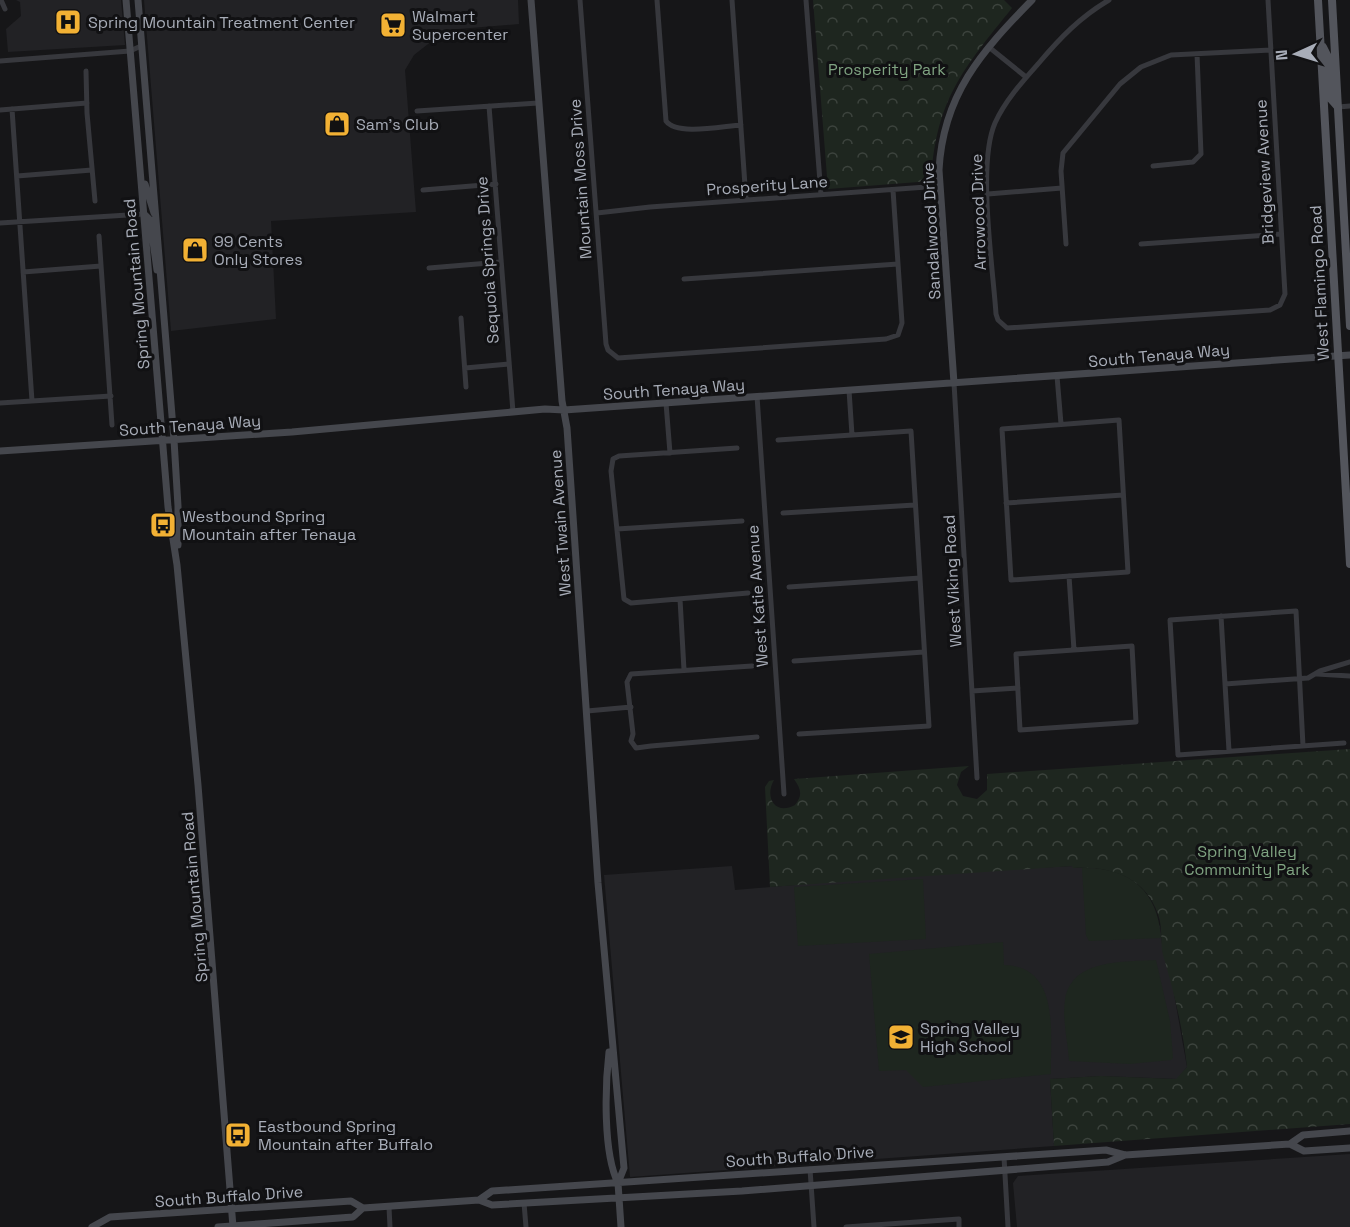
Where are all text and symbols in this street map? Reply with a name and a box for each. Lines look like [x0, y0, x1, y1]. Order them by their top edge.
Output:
place label: Walmart Supercenter [412, 6, 508, 45]
hospital icon: Spring Mountain Treatment Center [53, 7, 83, 37]
supermarket icon: Walmart Supercenter [378, 10, 408, 40]
place label: Spring Mountain Treatment Center [88, 12, 355, 33]
north arrow [1266, 24, 1326, 84]
text: N [1271, 49, 1292, 61]
park label: Prosperity Park [828, 59, 946, 80]
street label: Mountain Moss Drive [564, 98, 597, 260]
street label: Bridgeview Avenue [1250, 99, 1279, 245]
shop icon: Sam's Club [322, 109, 352, 139]
place label: Sam's Club [356, 114, 439, 135]
street label: Arrowood Drive [966, 153, 991, 271]
street label: Sandalwood Drive [917, 162, 946, 300]
street label: Prosperity Lane [706, 171, 829, 200]
street label: Sequoia Springs Drive [471, 176, 504, 344]
street label: Spring Mountain Road [119, 198, 154, 370]
street label: West Flamingo Road [1305, 205, 1334, 361]
place label: 99 Cents Only Stores [214, 231, 303, 270]
shop icon: 99 Cents Only Stores [180, 235, 210, 265]
street label: South Tenaya Way [1087, 339, 1231, 372]
street label: South Tenaya Way [602, 374, 746, 405]
street label: South Tenaya Way [118, 410, 262, 441]
street label: West Twain Avenue [545, 449, 576, 597]
place label: Westbound Spring Mountain after Tenaya [182, 506, 356, 545]
bus stop icon: Westbound Spring Mountain after Tenaya [148, 510, 178, 540]
street label: West Viking Road [939, 514, 966, 648]
street label: West Katie Avenue [742, 524, 773, 668]
street label: Spring Mountain Road [177, 811, 212, 983]
park label: Spring Valley Community Park [1184, 841, 1310, 880]
place label: Spring Valley High School [920, 1018, 1020, 1057]
school or university icon: Spring Valley High School [886, 1022, 916, 1052]
place label: Eastbound Spring Mountain after Buffalo [258, 1116, 433, 1155]
bus stop icon: Eastbound Spring Mountain after Buffalo [223, 1120, 253, 1150]
street label: South Buffalo Drive [725, 1141, 875, 1172]
street label: South Buffalo Drive [154, 1181, 304, 1212]

